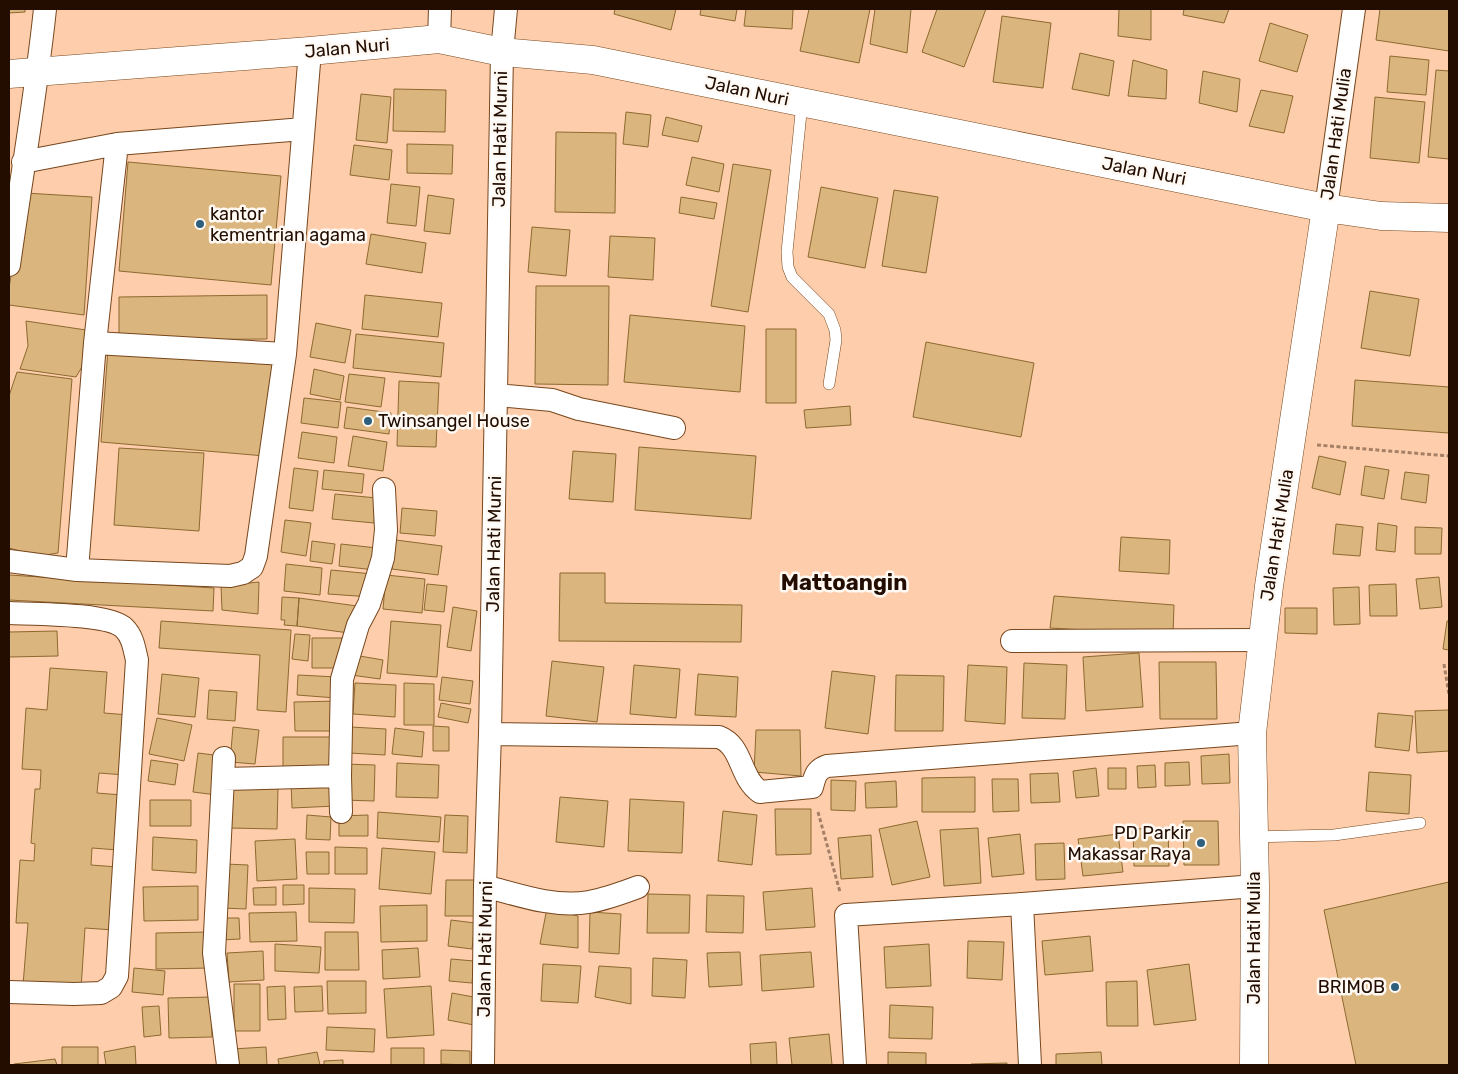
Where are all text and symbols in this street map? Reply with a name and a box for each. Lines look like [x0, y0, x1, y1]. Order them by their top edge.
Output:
street label: Jalan Nuri [303, 33, 391, 63]
street label: Jalan Hati Mulia [1316, 67, 1356, 201]
street label: Jalan Hati Murni [488, 70, 512, 208]
street label: Jalan Nuri [703, 71, 791, 111]
street label: Jalan Nuri [1100, 152, 1188, 190]
place label: kantor kementrian agama [210, 203, 366, 246]
marker: kantor kementrian agama [194, 218, 206, 230]
place label: Twinsangel House [378, 410, 530, 432]
marker: Twinsangel House [362, 415, 374, 427]
street label: Jalan Hati Mulia [1256, 467, 1298, 603]
street label: Jalan Hati Murni [482, 475, 506, 613]
district label: Mattoangin [781, 569, 907, 596]
place label: PD Parkir Makassar Raya [1068, 822, 1191, 865]
marker: PD Parkir Makassar Raya [1195, 837, 1207, 849]
street label: Jalan Hati Mulia [1243, 871, 1265, 1005]
street label: Jalan Hati Murni [473, 880, 497, 1018]
place label: BRIMOB [1318, 976, 1385, 998]
marker: BRIMOB [1389, 981, 1401, 993]

